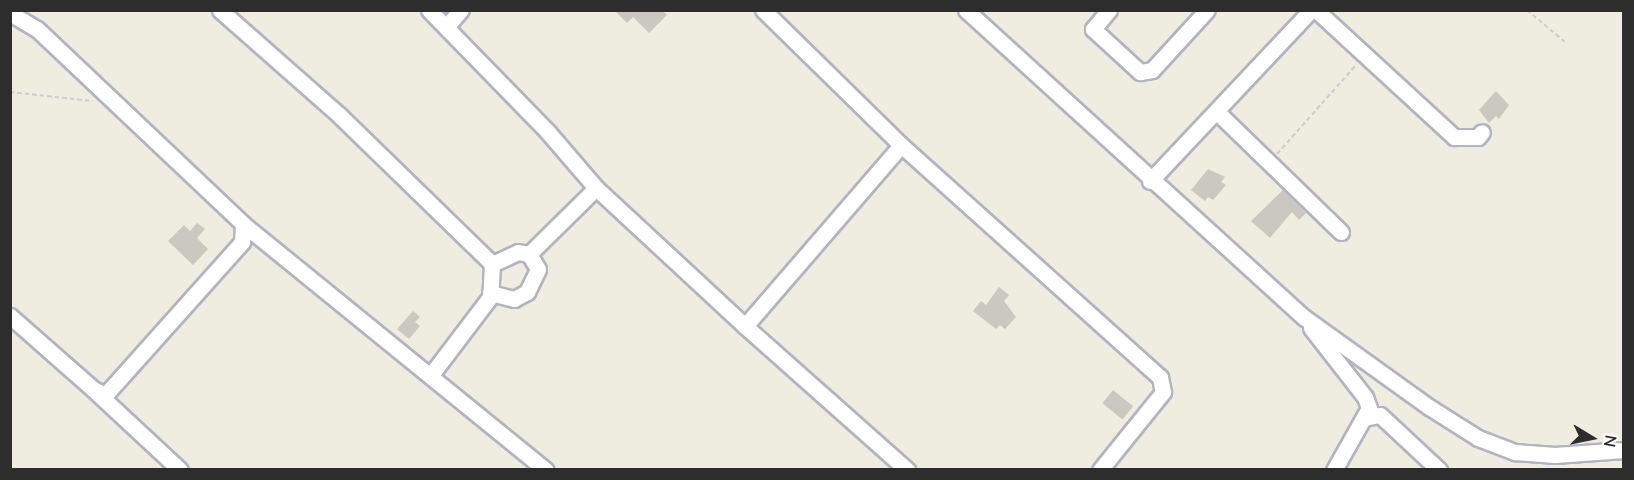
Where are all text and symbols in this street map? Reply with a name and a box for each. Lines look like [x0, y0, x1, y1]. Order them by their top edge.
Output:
north arrow [1562, 408, 1622, 468]
text: N [1598, 433, 1622, 449]

